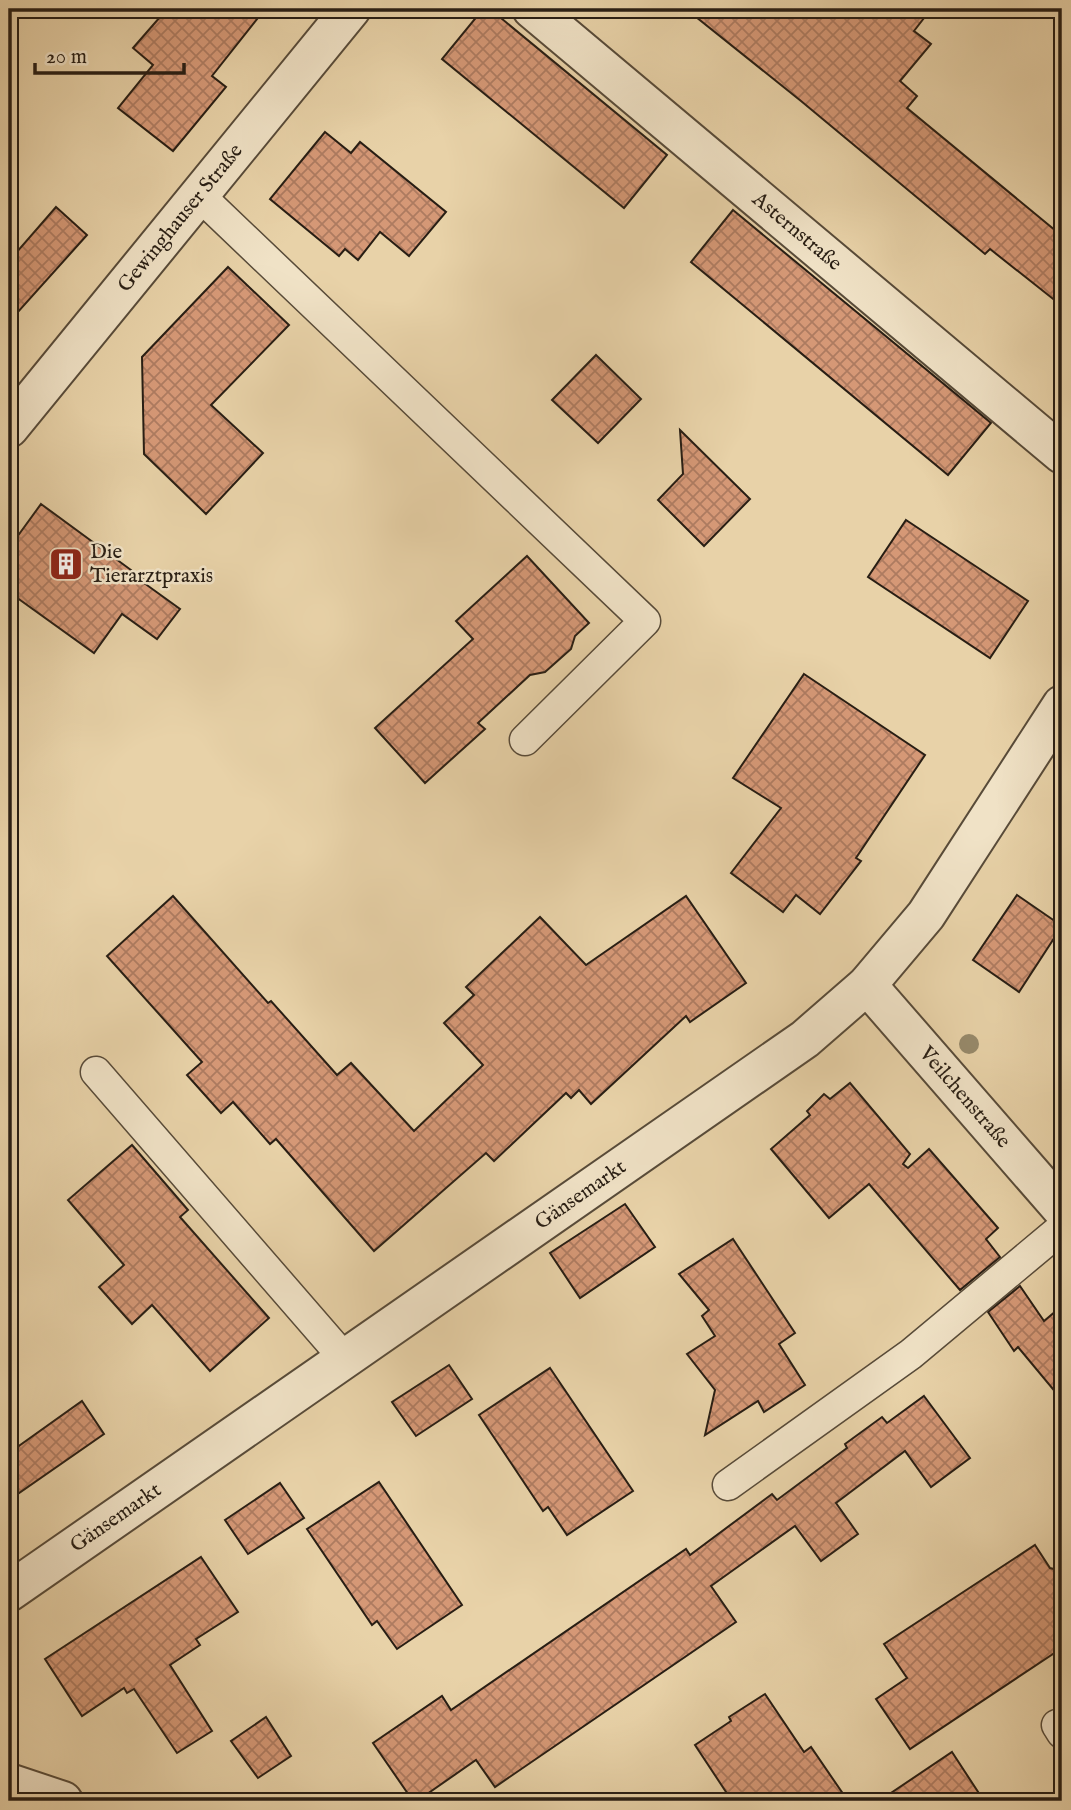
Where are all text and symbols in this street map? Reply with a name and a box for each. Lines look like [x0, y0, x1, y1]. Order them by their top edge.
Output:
scale bar [35, 32, 184, 76]
text: 20 m [46, 44, 87, 71]
street label: Gewinghauser Straße [112, 138, 249, 298]
street label: Asternstraße [746, 185, 848, 277]
place label: Die Tierarztpraxis [90, 539, 213, 590]
building icon: Die Tierarztpraxis [47, 545, 85, 583]
street label: Veilchenstraße [912, 1040, 1017, 1154]
street label: Gänsemarkt [530, 1154, 632, 1236]
street label: Gänsemarkt [65, 1477, 167, 1559]

